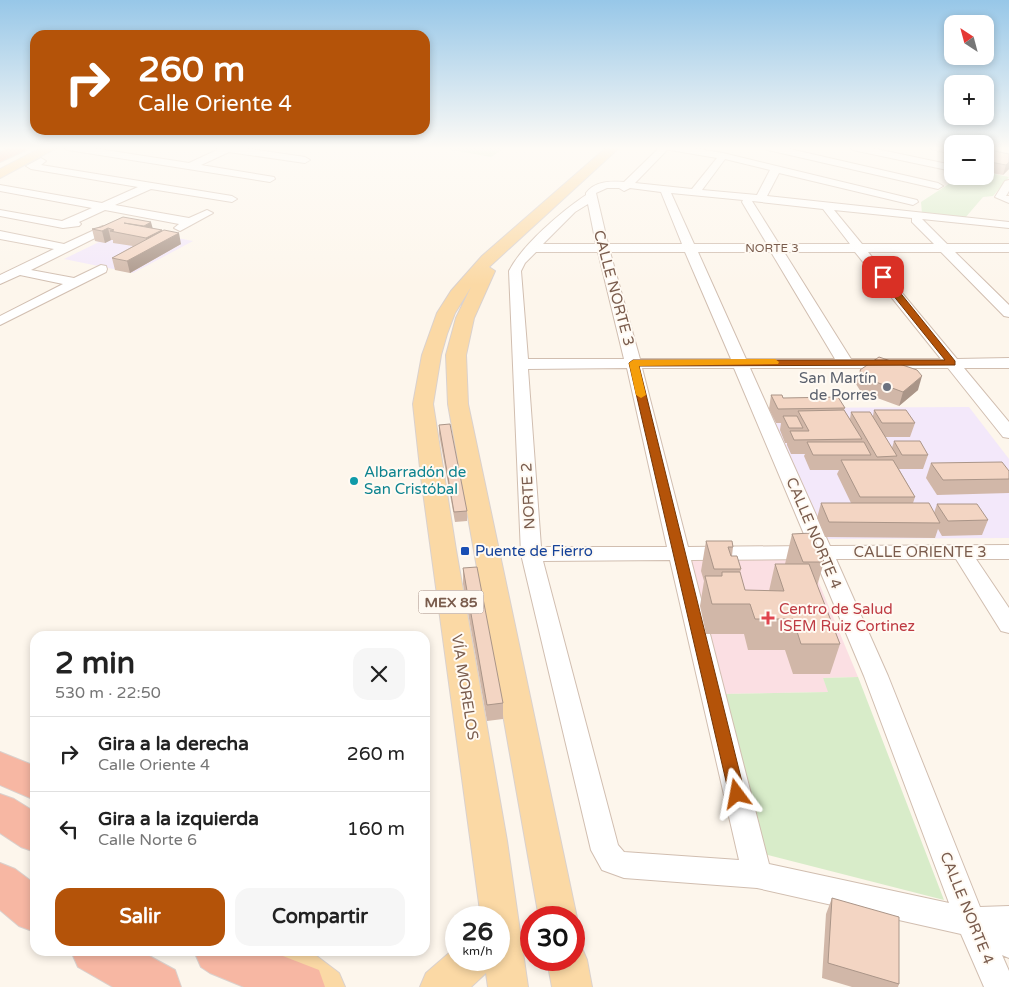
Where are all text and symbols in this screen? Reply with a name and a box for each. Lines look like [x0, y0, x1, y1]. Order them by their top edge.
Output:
north arrow [944, 15, 994, 65]
map controls [944, 15, 994, 185]
text: 260 m [138, 49, 245, 91]
icon: right [55, 50, 120, 115]
button: + [944, 75, 994, 125]
text: Calle Oriente 4 [138, 91, 292, 117]
button: − [944, 135, 994, 185]
street label: CALLE NORTE 3 [590, 228, 638, 348]
street label: NORTE 3 [745, 241, 799, 255]
pin [862, 256, 904, 298]
icon: arrive [869, 263, 897, 291]
place label: San Martín de Porres [799, 369, 877, 404]
marker: San Martín de Porres [881, 381, 893, 393]
street label: NORTE 2 [517, 462, 539, 530]
place label: Albarradón de San Cristóbal [364, 463, 466, 498]
marker: Albarradón de San Cristóbal [348, 475, 360, 487]
street label: CALLE NORTE 4 [782, 475, 846, 591]
place label: Puente de Fierro [475, 542, 593, 560]
street label: CALLE ORIENTE 3 [853, 543, 987, 561]
marker: Puente de Fierro [459, 545, 471, 557]
road number: MEX 85 [418, 590, 484, 614]
place label: Centro de Salud ISEM Ruiz Cortinez [779, 600, 915, 635]
marker: Centro de Salud ISEM Ruiz Cortinez [761, 611, 775, 625]
street label: VÍA MORELOS [448, 633, 482, 741]
text: 2 min [55, 645, 135, 682]
button: close [353, 648, 405, 700]
text: 530 m · 22:50 [55, 683, 161, 703]
text: Gira a la derecha [98, 733, 249, 755]
icon: right [55, 740, 83, 768]
text: 260 m [347, 743, 405, 765]
text: Calle Oriente 4 [98, 755, 210, 775]
position arrow [710, 767, 762, 819]
text: Gira a la izquierda [98, 808, 259, 830]
icon: left [55, 815, 83, 843]
text: 160 m [347, 818, 405, 840]
text: Calle Norte 6 [98, 830, 197, 850]
street label: CALLE NORTE 4 [936, 849, 998, 967]
button: Salir [55, 888, 225, 946]
button: Compartir [235, 888, 405, 946]
speed limit sign: 30 [520, 906, 585, 971]
text: 26 [462, 917, 493, 947]
text: km/h [462, 944, 493, 958]

